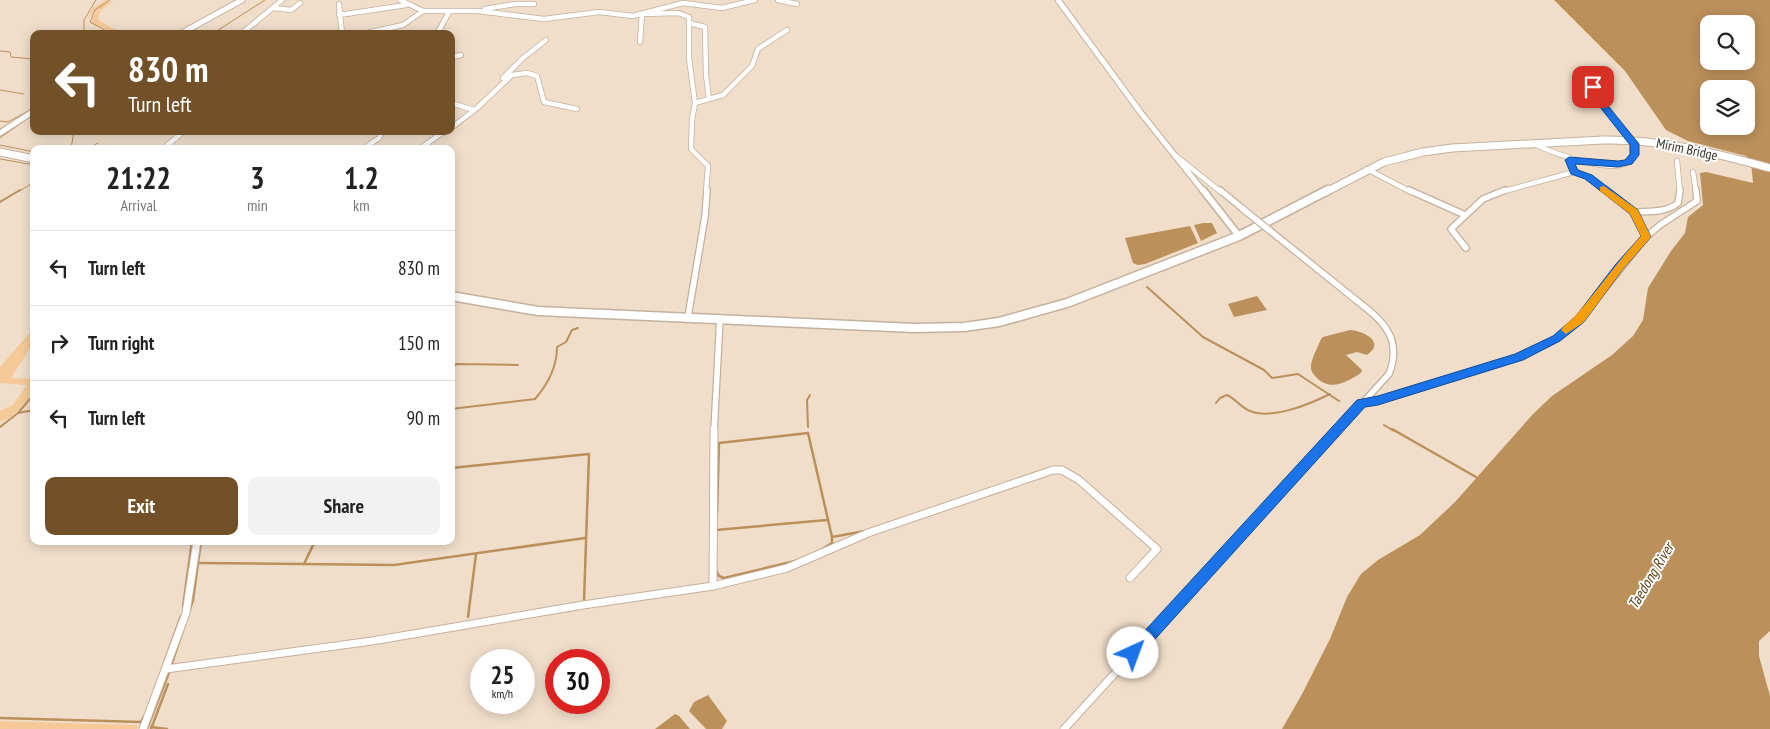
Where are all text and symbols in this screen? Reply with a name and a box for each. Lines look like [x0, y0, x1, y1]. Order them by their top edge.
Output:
map controls [1700, 15, 1755, 135]
button: search [1700, 15, 1755, 70]
text: 830 m [128, 46, 209, 92]
icon: left [45, 50, 110, 115]
pin [1572, 66, 1614, 108]
icon: arrive [1579, 73, 1607, 101]
button: layers [1700, 80, 1755, 135]
text: Turn left [128, 90, 192, 118]
street label: Mirim Bridge [1655, 134, 1720, 164]
text: 21:22 [106, 158, 171, 197]
text: 3 [250, 158, 265, 197]
text: 1.2 [344, 158, 379, 197]
text: Arrival [120, 195, 157, 215]
text: min [247, 195, 268, 215]
text: km [353, 195, 370, 215]
icon: left [45, 254, 73, 282]
text: Turn left [88, 256, 145, 280]
text: 830 m [398, 256, 440, 280]
icon: right [45, 329, 73, 357]
text: Turn right [88, 331, 154, 355]
text: 150 m [398, 331, 440, 355]
icon: left [45, 404, 73, 432]
text: Turn left [88, 406, 145, 430]
text: 90 m [407, 406, 440, 430]
button: Exit [45, 477, 238, 535]
button: Share [248, 477, 440, 535]
water label: Taedong River [1624, 538, 1679, 612]
position arrow [1106, 626, 1158, 678]
speed limit sign: 30 [545, 649, 610, 714]
text: 25 [491, 659, 514, 691]
text: km/h [492, 686, 513, 701]

